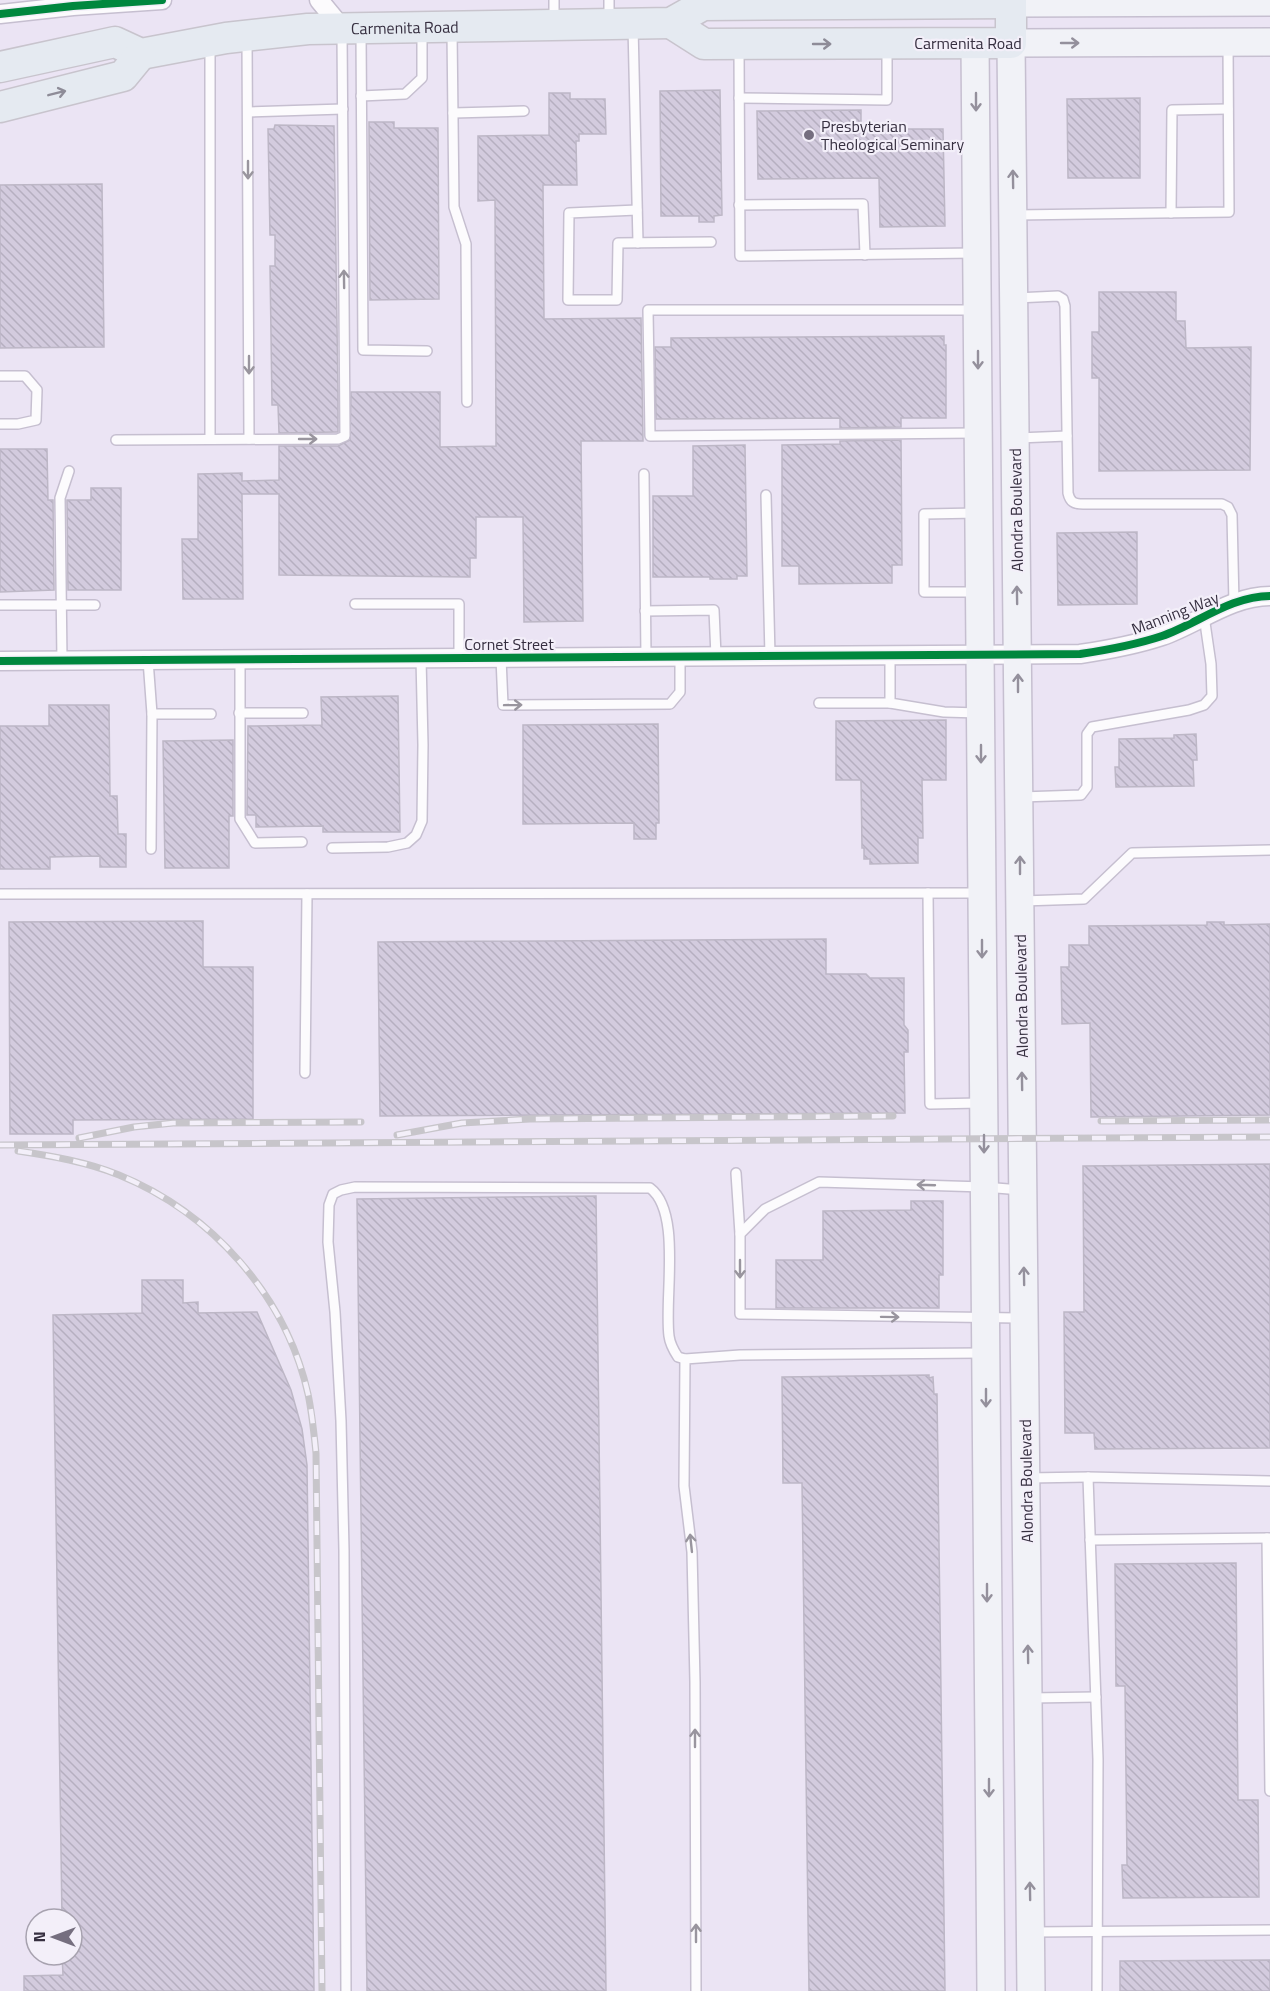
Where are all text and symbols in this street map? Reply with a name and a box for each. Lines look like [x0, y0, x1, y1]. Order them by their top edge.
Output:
street label: Carmenita Road [351, 15, 459, 40]
street label: Carmenita Road [914, 31, 1022, 55]
one-way arrow [1059, 37, 1079, 49]
one-way arrow [811, 38, 831, 50]
one-way arrow [47, 86, 66, 98]
one-way arrow [970, 91, 982, 111]
place label: Presbyterian Theological Seminary [821, 114, 964, 156]
marker: Presbyterian Theological Seminary [802, 128, 816, 142]
one-way arrow [242, 160, 254, 180]
one-way arrow [1007, 170, 1019, 190]
one-way arrow [339, 270, 350, 290]
one-way arrow [972, 349, 984, 369]
one-way arrow [243, 355, 255, 375]
one-way arrow [297, 433, 317, 445]
street label: Alondra Boulevard [1003, 448, 1029, 572]
street label: Manning Way [1128, 585, 1223, 641]
one-way arrow [1011, 586, 1023, 606]
street label: Cornet Street [464, 632, 554, 656]
one-way arrow [1012, 673, 1024, 693]
one-way arrow [503, 699, 523, 711]
one-way arrow [975, 744, 987, 764]
one-way arrow [1014, 855, 1025, 875]
street label: Alondra Boulevard [1008, 934, 1034, 1058]
one-way arrow [977, 939, 988, 959]
one-way arrow [1016, 1071, 1027, 1091]
one-way arrow [978, 1134, 990, 1154]
one-way arrow [916, 1180, 936, 1191]
one-way arrow [734, 1258, 746, 1278]
one-way arrow [1018, 1266, 1030, 1286]
one-way arrow [880, 1311, 900, 1322]
one-way arrow [980, 1387, 992, 1407]
street label: Alondra Boulevard [1013, 1419, 1039, 1543]
one-way arrow [685, 1533, 696, 1553]
one-way arrow [982, 1582, 993, 1602]
one-way arrow [1022, 1644, 1034, 1664]
one-way arrow [689, 1728, 701, 1748]
one-way arrow [983, 1777, 995, 1797]
one-way arrow [1024, 1881, 1036, 1901]
north arrow [24, 1907, 84, 1967]
one-way arrow [690, 1923, 702, 1943]
text: N [27, 1931, 51, 1943]

